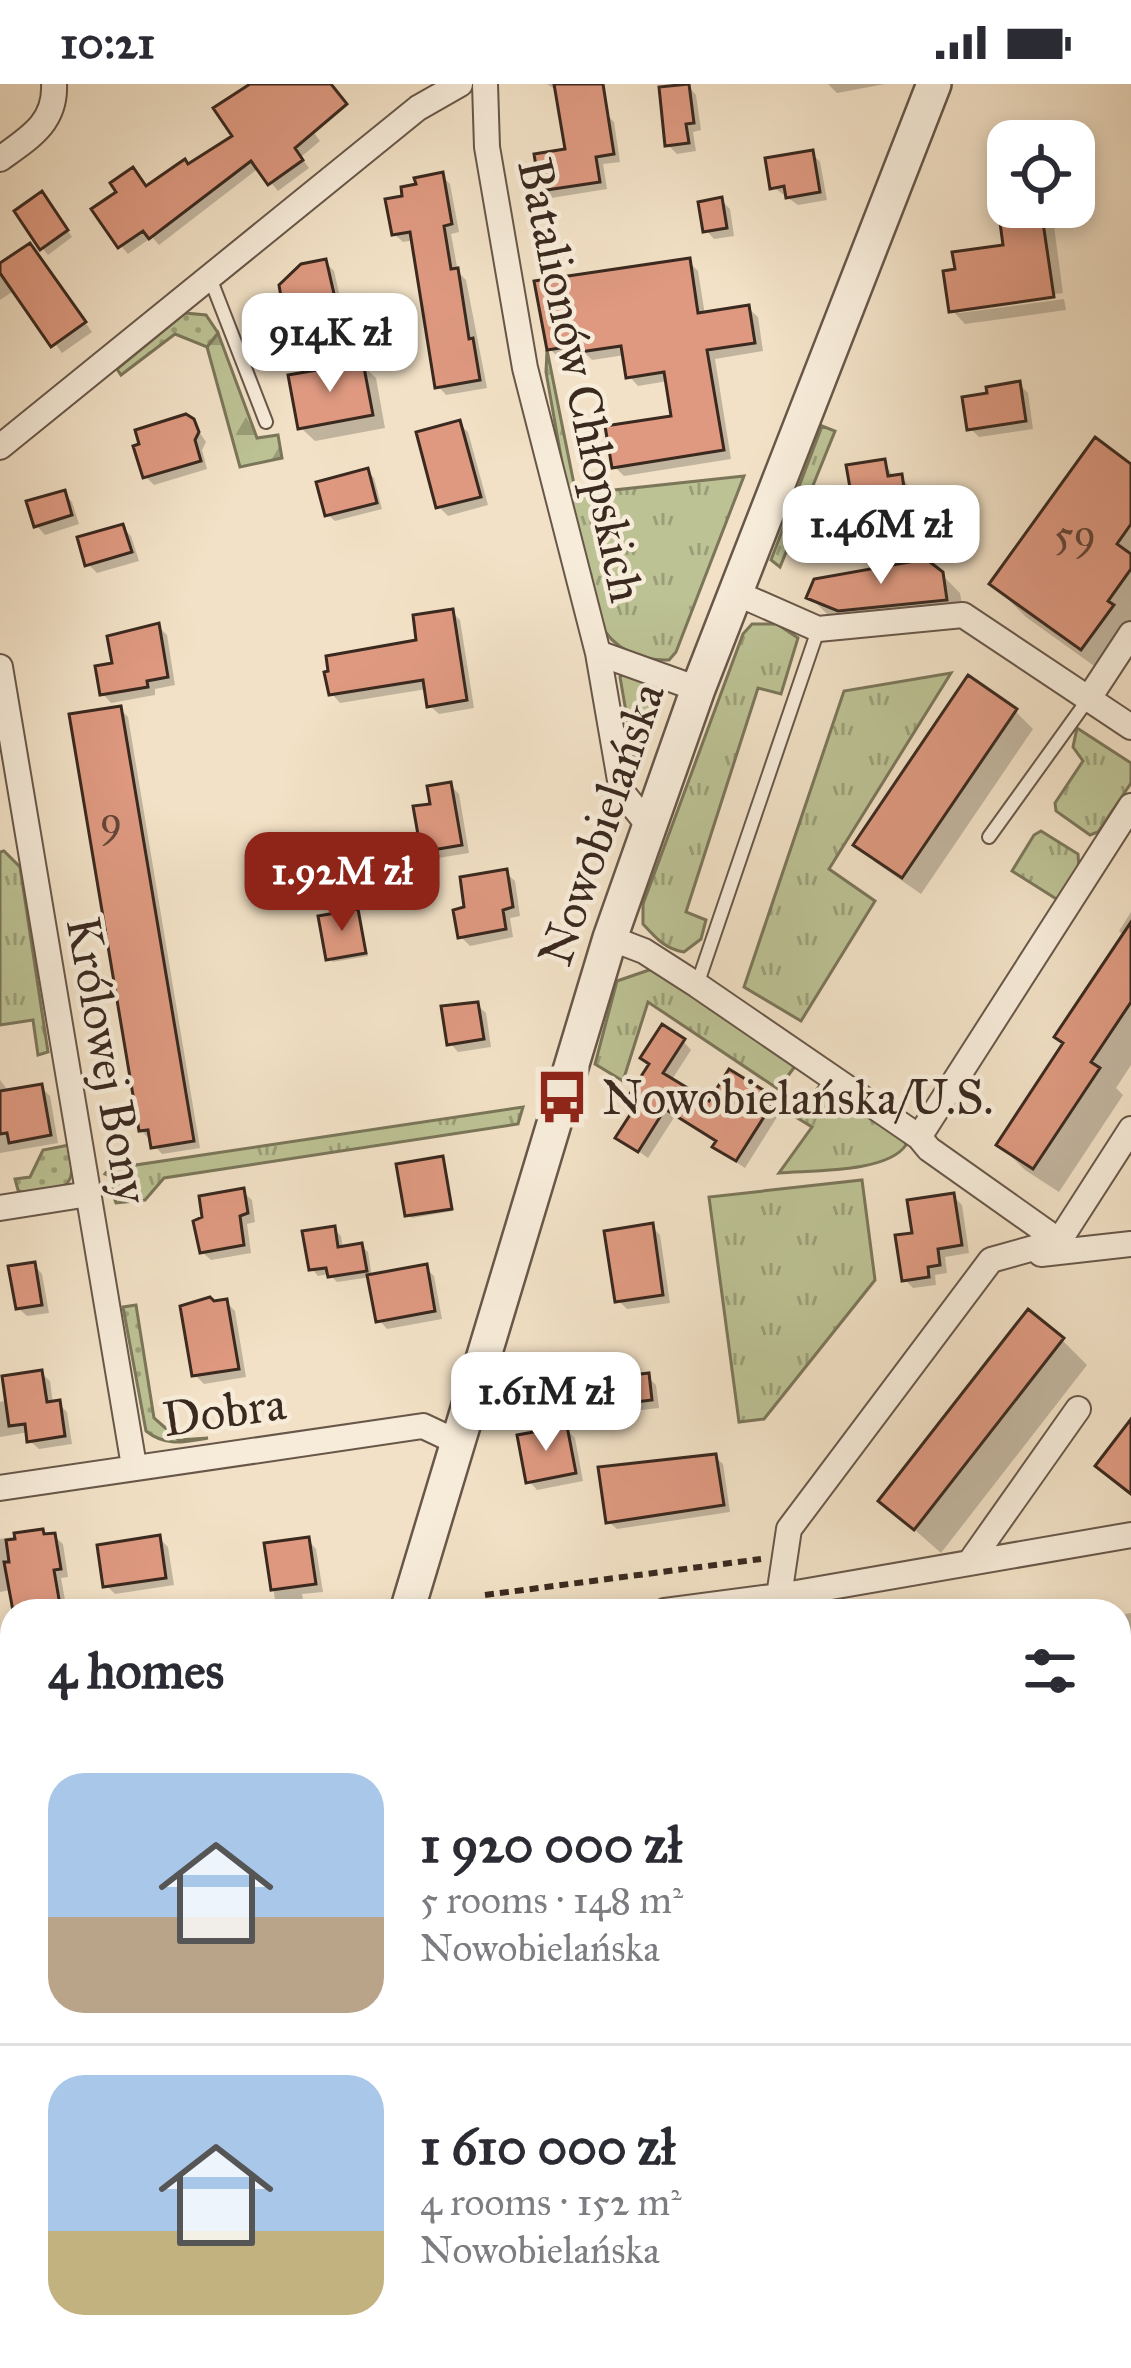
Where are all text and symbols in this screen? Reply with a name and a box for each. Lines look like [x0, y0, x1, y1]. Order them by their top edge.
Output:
text: 10:21 [60, 15, 155, 70]
map controls [987, 120, 1095, 228]
button: locate [987, 120, 1095, 228]
street label: Batalionów Chłopskich [505, 153, 657, 607]
pin: 914K zł [219, 293, 441, 395]
text: 914K zł [269, 308, 391, 356]
pin: 1.46M zł [757, 485, 1005, 587]
text: 1.46M zł [810, 500, 952, 548]
house number: 59 [1054, 508, 1096, 560]
street label: Nowobielańska [525, 674, 677, 973]
house number: 9 [100, 795, 122, 847]
pin: 1.92M zł [218, 832, 466, 934]
text: 1.92M zł [272, 847, 412, 895]
street label: Królowej Bony [54, 912, 163, 1210]
bus stop icon: Nowobielańska/U.S. [533, 1068, 591, 1126]
place label: Nowobielańska/U.S. [602, 1068, 993, 1127]
pin: 1.61M zł [422, 1352, 670, 1454]
text: 1.61M zł [478, 1367, 614, 1415]
street label: Dobra [159, 1373, 290, 1449]
icon: filters [1017, 1638, 1083, 1704]
text: 4 homes [48, 1640, 224, 1702]
text: 1 920 000 zł [420, 1814, 682, 1876]
icon: home [144, 1821, 288, 1965]
text: 5 rooms · 148 m² [420, 1876, 683, 1924]
text: Nowobielańska [420, 1924, 660, 1972]
text: 1 610 000 zł [420, 2116, 675, 2178]
icon: home [144, 2123, 288, 2267]
text: 4 rooms · 152 m² [420, 2178, 682, 2226]
text: Nowobielańska [420, 2226, 660, 2274]

